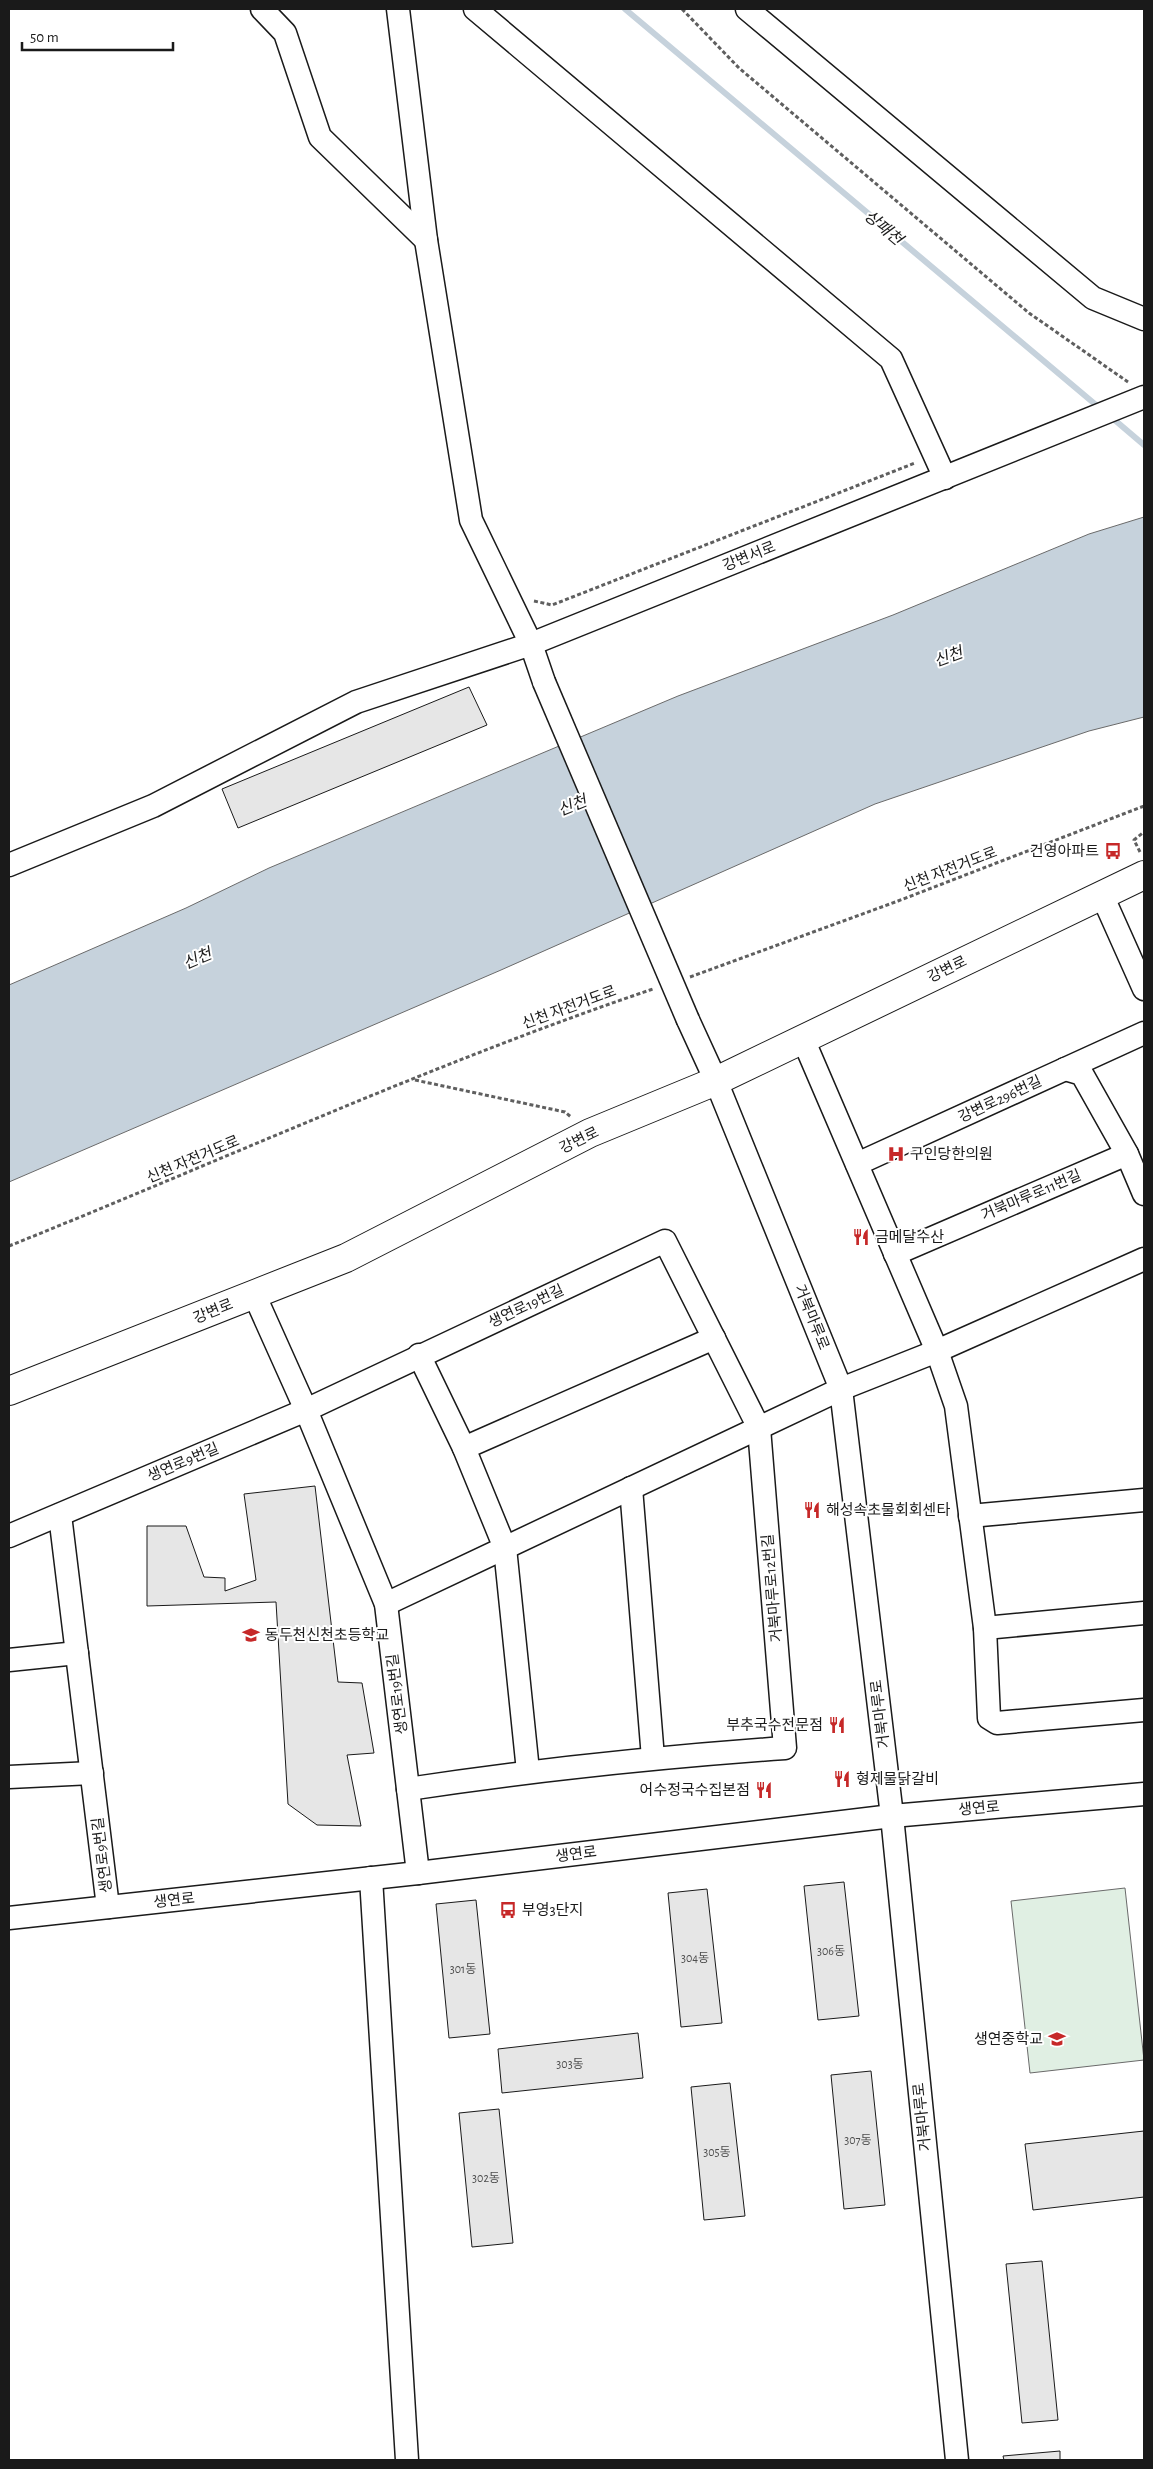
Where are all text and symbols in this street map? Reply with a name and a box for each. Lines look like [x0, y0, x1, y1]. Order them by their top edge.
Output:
scale bar [22, 20, 174, 52]
text: 50 m [30, 30, 59, 45]
water label: 상패천 [861, 207, 908, 250]
street label: 강변서로 [720, 538, 778, 574]
water label: 신천 [931, 643, 967, 669]
water label: 신천 [555, 791, 591, 819]
bus stop icon: 건영아파트 [1103, 841, 1123, 861]
street label: 신천 자전거도로 [901, 843, 999, 894]
place label: 건영아파트 [1030, 843, 1099, 859]
water label: 신천 [180, 944, 216, 972]
street label: 강변로 [925, 953, 969, 985]
street label: 신천 자전거도로 [519, 982, 618, 1031]
street label: 강변로296번길 [956, 1073, 1044, 1125]
street label: 강변로 [557, 1124, 601, 1156]
street label: 신천 자전거도로 [144, 1131, 242, 1186]
hospital icon: 구인당한의원 [886, 1144, 906, 1164]
place label: 구인당한의원 [910, 1146, 993, 1162]
street label: 거북마루로11번길 [979, 1167, 1083, 1223]
restaurant icon: 금메달수산 [851, 1227, 871, 1247]
place label: 금메달수산 [875, 1229, 944, 1245]
street label: 생연로19번길 [486, 1282, 566, 1330]
street label: 거북마루로 [792, 1282, 832, 1352]
street label: 강변로 [191, 1296, 235, 1326]
street label: 생연로9번길 [145, 1440, 221, 1484]
restaurant icon: 해성속초물회회센타 [802, 1500, 822, 1520]
place label: 해성속초물회회센타 [826, 1502, 950, 1518]
street label: 거북마루로12번길 [759, 1533, 785, 1643]
school or university icon: 동두천신천초등학교 [241, 1625, 261, 1645]
place label: 동두천신천초등학교 [265, 1626, 389, 1643]
street label: 생연로19번길 [384, 1653, 410, 1735]
street label: 거북마루로 [868, 1679, 892, 1749]
restaurant icon: 부추국수전문점 [827, 1715, 847, 1735]
place label: 부추국수전문점 [726, 1717, 823, 1733]
restaurant icon: 형제물닭갈비 [832, 1769, 852, 1789]
place label: 형제물닭갈비 [856, 1771, 939, 1787]
restaurant icon: 어수정국수집본점 [754, 1780, 774, 1800]
place label: 어수정국수집본점 [640, 1782, 750, 1798]
street label: 생연로 [958, 1798, 1000, 1818]
street label: 생연로9번길 [89, 1816, 115, 1894]
street label: 생연로 [554, 1844, 598, 1864]
street label: 생연로 [153, 1890, 195, 1910]
bus stop icon: 부영3단지 [498, 1900, 518, 1920]
place label: 부영3단지 [522, 1902, 583, 1918]
house number: 306동 [817, 1945, 845, 1957]
house number: 304동 [681, 1952, 709, 1964]
house number: 301동 [450, 1963, 476, 1975]
school or university icon: 생연중학교 [1047, 2029, 1067, 2049]
place label: 생연중학교 [974, 2030, 1043, 2047]
house number: 303동 [556, 2058, 584, 2070]
street label: 거북마루로 [910, 2082, 934, 2152]
house number: 307동 [844, 2134, 872, 2146]
house number: 305동 [703, 2146, 731, 2158]
house number: 302동 [472, 2172, 500, 2184]

